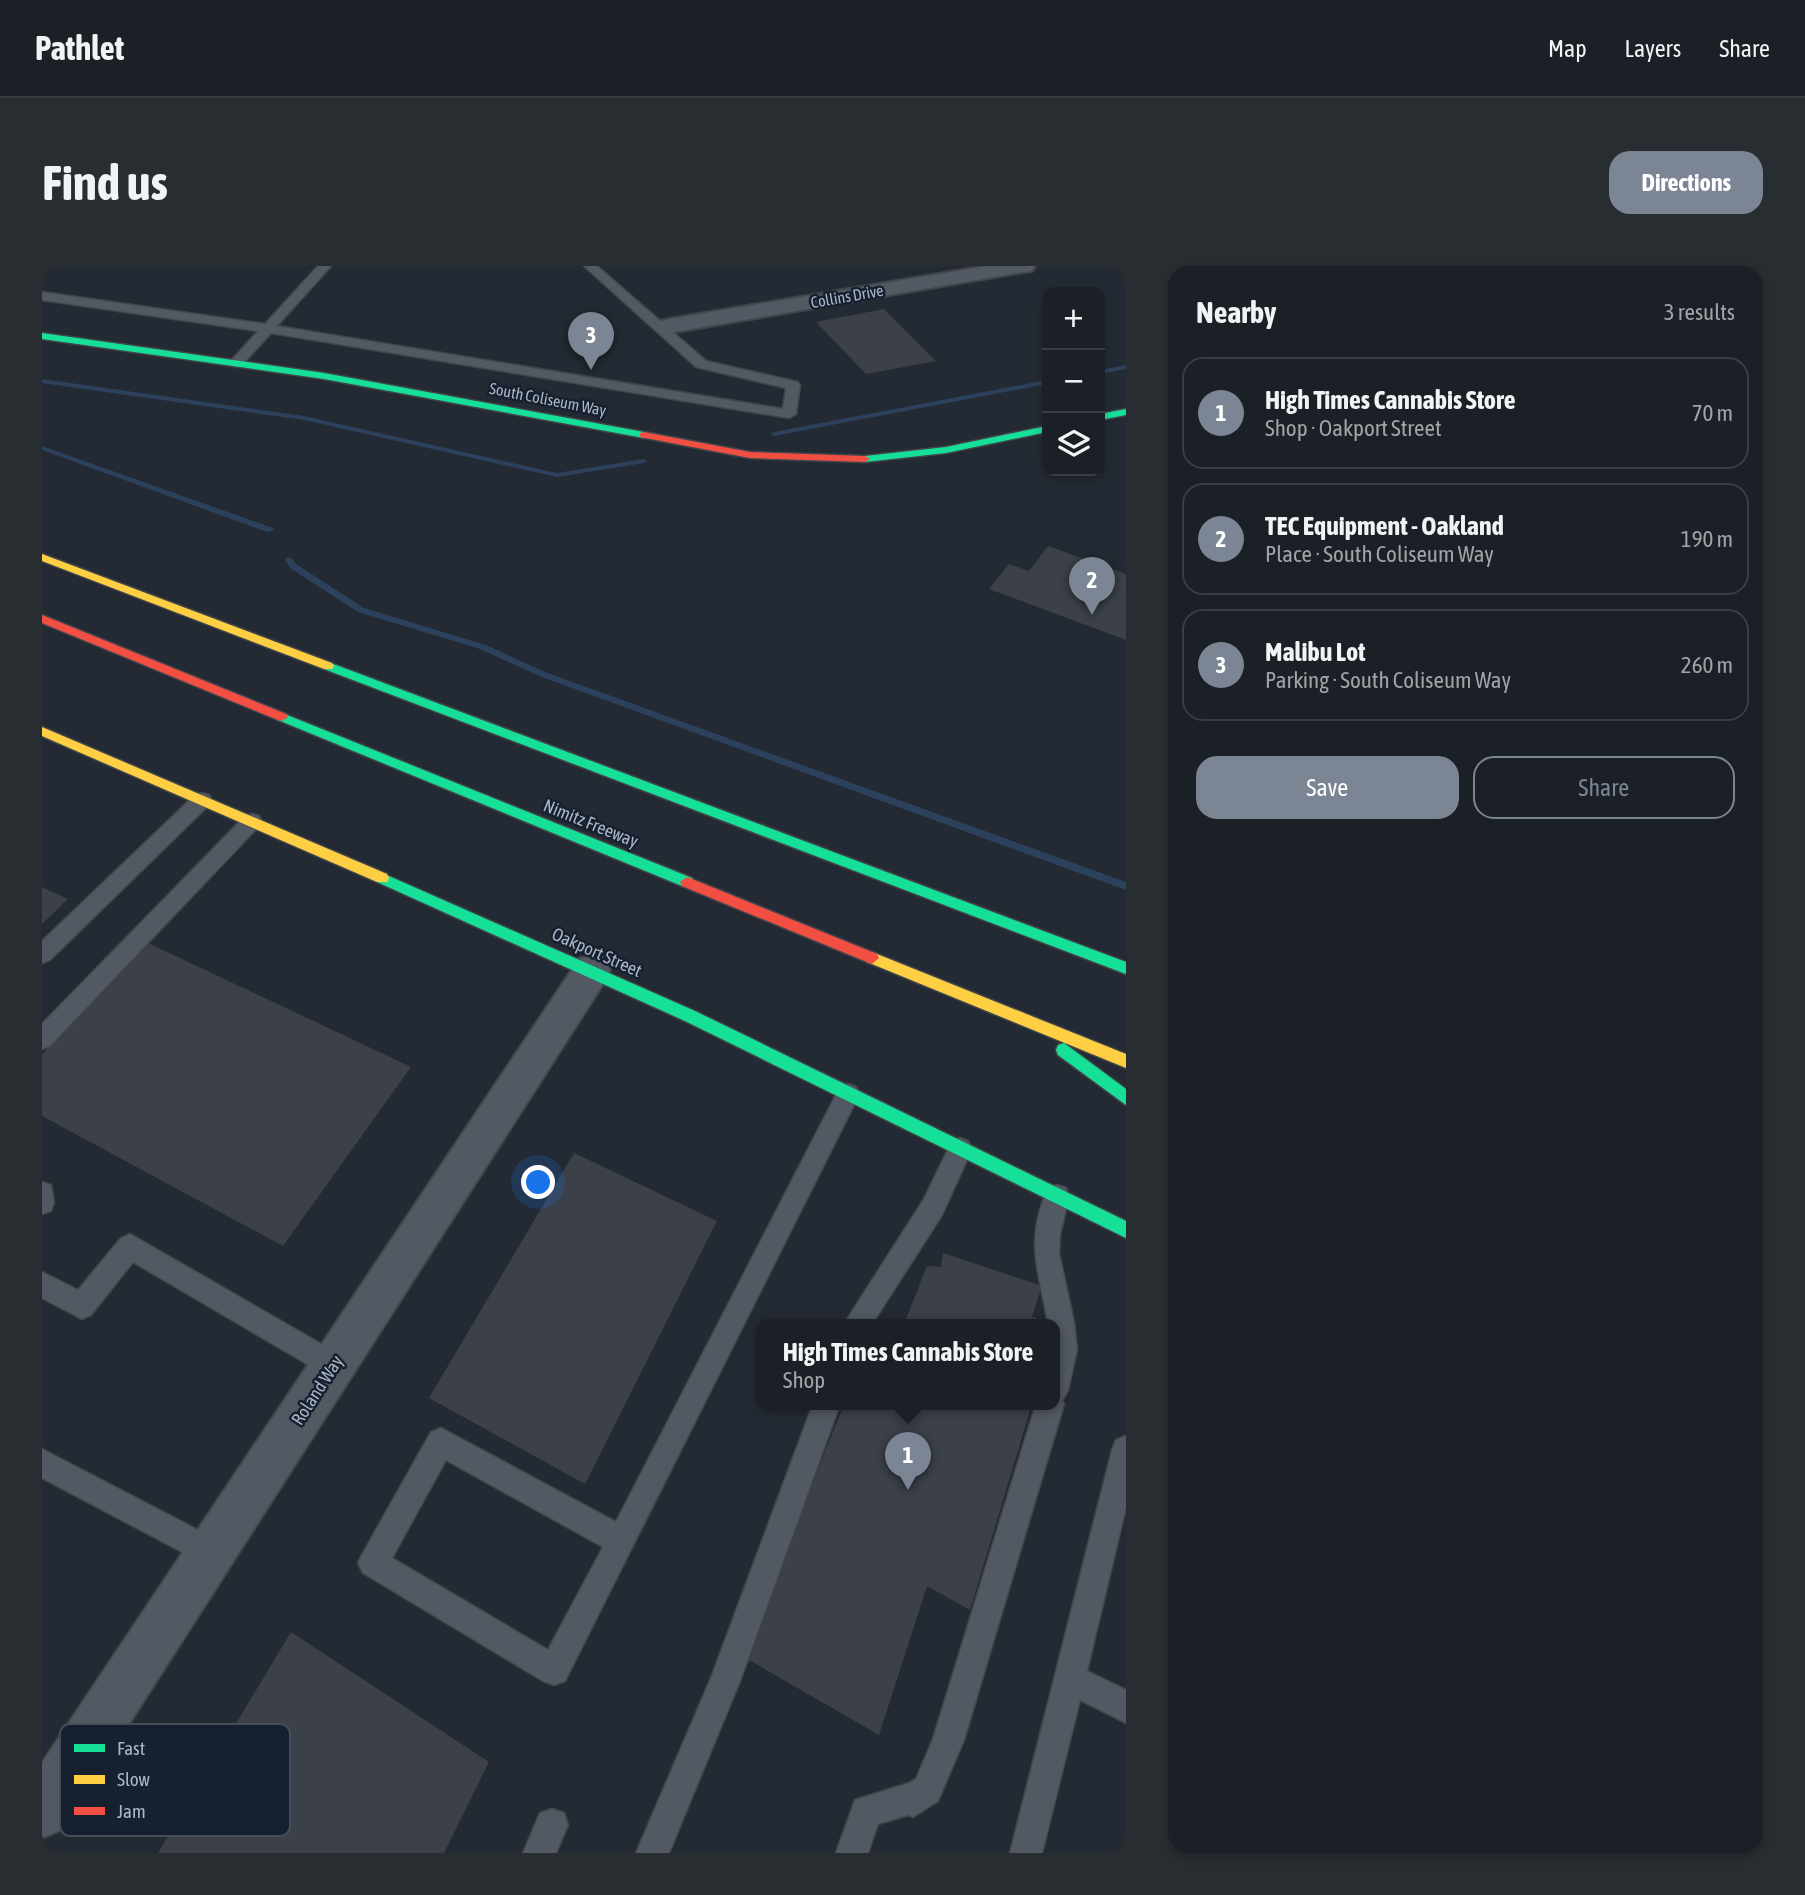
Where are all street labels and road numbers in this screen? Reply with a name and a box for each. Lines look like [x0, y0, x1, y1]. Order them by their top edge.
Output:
street label: Collins Drive [809, 281, 885, 311]
street label: South Coliseum Way [488, 379, 608, 420]
street label: Nimitz Freeway [540, 794, 642, 852]
street label: Oakport Street [549, 923, 645, 981]
street label: Roland Way [287, 1351, 347, 1429]

